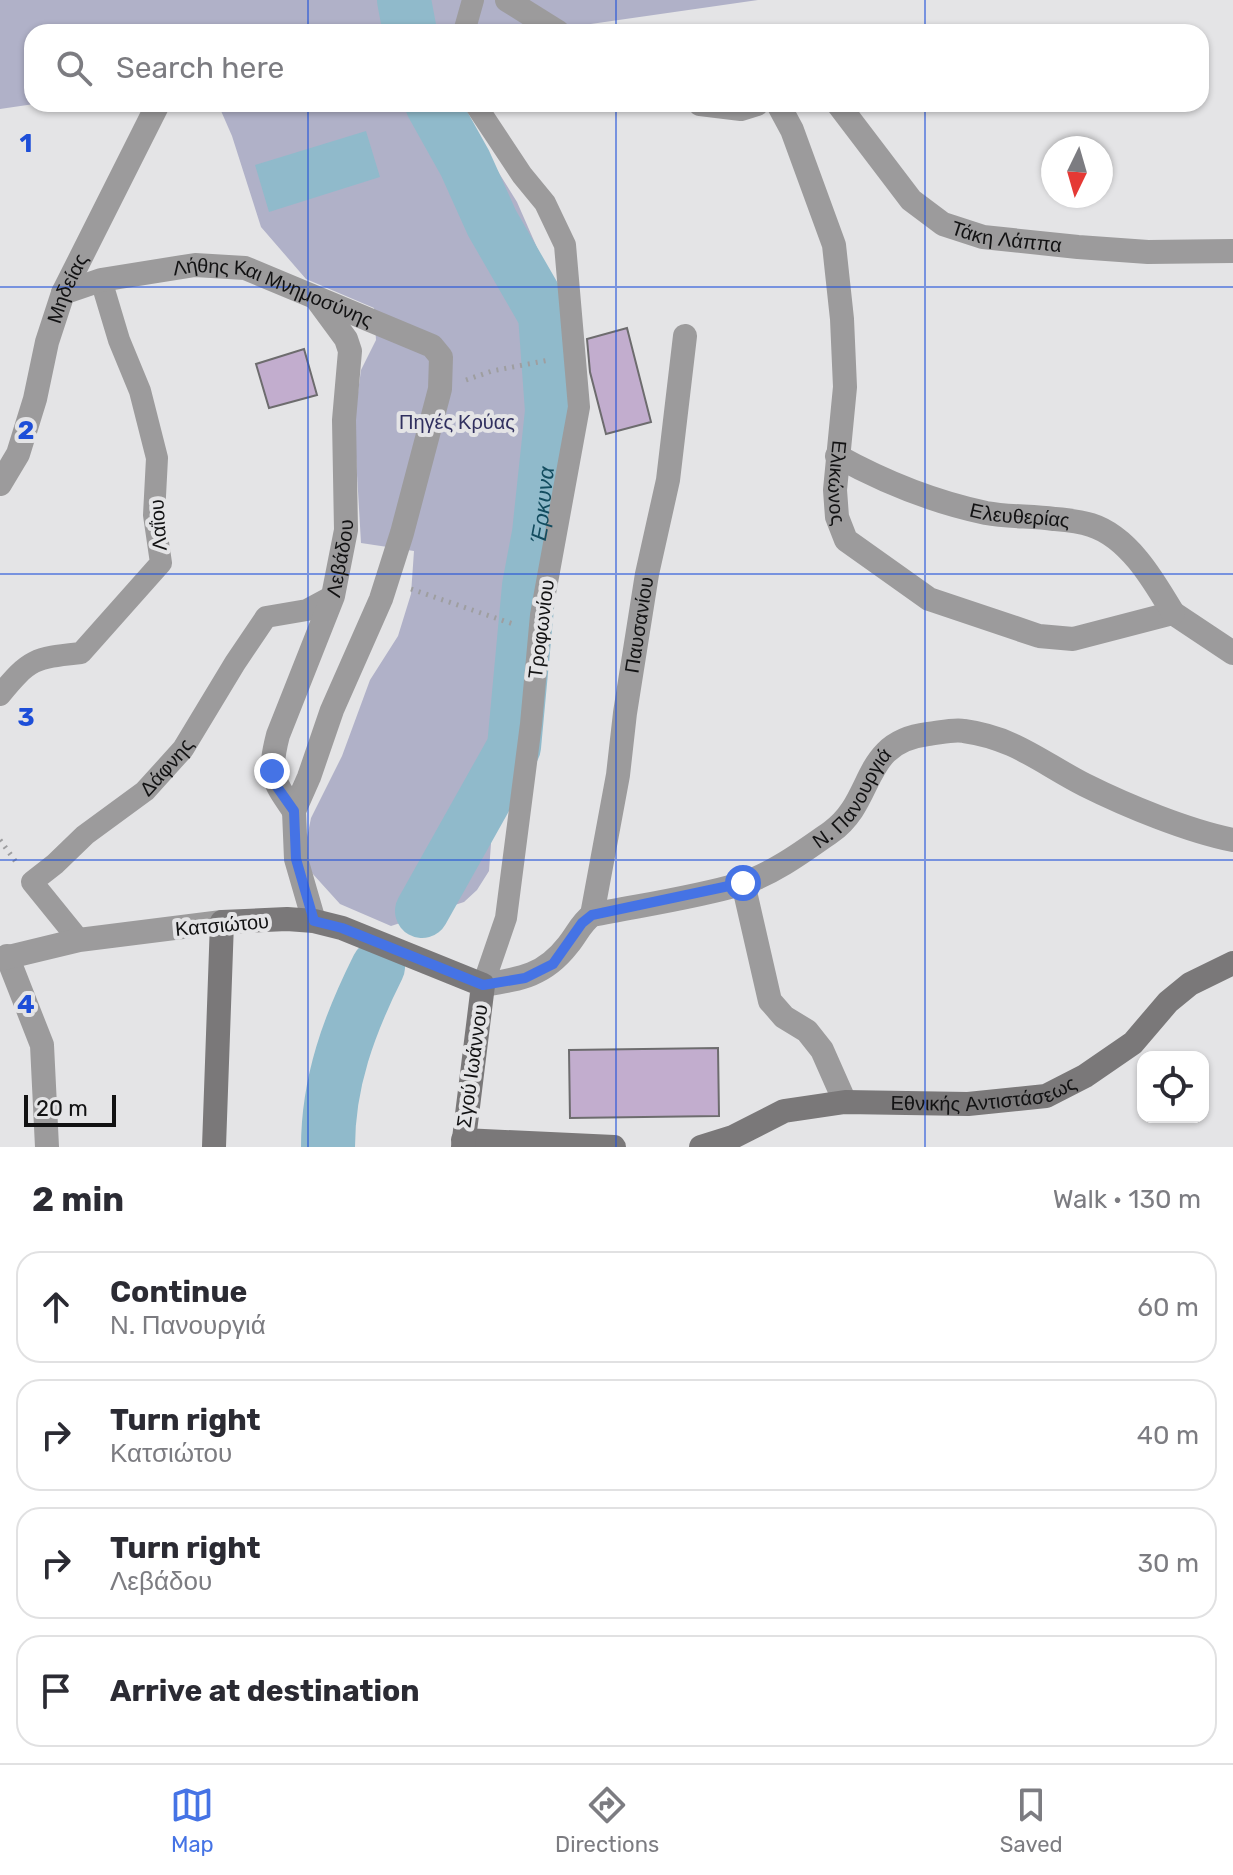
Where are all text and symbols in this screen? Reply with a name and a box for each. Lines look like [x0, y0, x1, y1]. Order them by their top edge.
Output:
search box [24, 24, 1209, 112]
icon: search [52, 46, 96, 90]
text: Search here [116, 50, 284, 86]
text: 1 [20, 128, 32, 159]
north arrow [1041, 136, 1113, 208]
street label: Τάκη Λάππα [948, 216, 1063, 257]
street label: Μηδείας [42, 249, 93, 326]
street label: Λήθης Και Μνημοσύνης [171, 253, 377, 332]
park label: Πηγές Κρύας [399, 410, 515, 434]
text: 2 [18, 415, 34, 446]
street label: Ελικώνος [823, 439, 852, 528]
water label: Έρκυνα [524, 464, 560, 545]
street label: Ελευθερίας [967, 498, 1071, 532]
street label: Λαΐου [144, 499, 172, 551]
street label: Λεβάδου [321, 519, 358, 599]
street label: Παυσανίου [619, 575, 658, 675]
street label: Τροφωνίου [523, 578, 559, 680]
text: 3 [17, 702, 35, 733]
street label: Δάφνης [135, 734, 198, 801]
street label: Ν. Πανουργιά [808, 743, 896, 853]
route end [254, 753, 290, 789]
route start [725, 865, 761, 901]
street label: Κατσιώτου [174, 909, 270, 941]
text: 4 [17, 989, 35, 1020]
street label: Σγού Ιωάννου [451, 1003, 493, 1129]
map controls [1137, 1051, 1209, 1123]
button: locate [1137, 1051, 1209, 1123]
street label: Εθνικής Αντιστάσεως [890, 1070, 1080, 1116]
scale bar [24, 1091, 116, 1127]
text: 20 m [36, 1095, 88, 1122]
text: 2 min [32, 1179, 124, 1220]
text: Walk · 130 m [1053, 1184, 1201, 1215]
text: Continue [110, 1274, 247, 1310]
icon: ahead [34, 1285, 78, 1329]
text: 60 m [1137, 1292, 1199, 1323]
text: Ν. Πανουργιά [110, 1310, 266, 1341]
text: Turn right [110, 1402, 261, 1438]
icon: right [34, 1413, 78, 1457]
text: 40 m [1137, 1420, 1199, 1451]
text: Κατσιώτου [110, 1438, 232, 1469]
text: Turn right [110, 1530, 261, 1566]
icon: right [34, 1541, 78, 1585]
text: 30 m [1137, 1548, 1199, 1579]
text: Λεβάδου [110, 1566, 212, 1597]
icon: arrive [34, 1669, 78, 1713]
text: Arrive at destination [110, 1673, 420, 1709]
tab: Map [170, 1783, 214, 1858]
tab: Directions [555, 1783, 659, 1858]
tab: Saved [1000, 1783, 1063, 1858]

